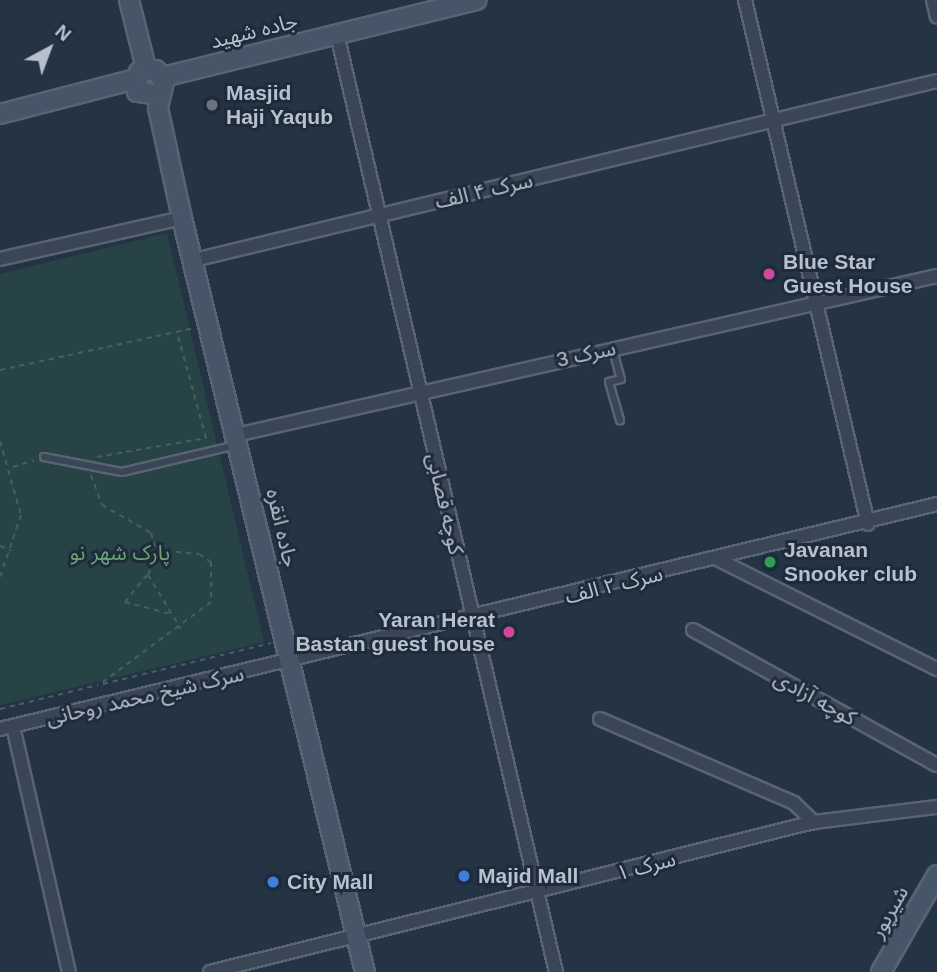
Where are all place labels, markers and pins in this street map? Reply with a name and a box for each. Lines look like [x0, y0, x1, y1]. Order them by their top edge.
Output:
place label: Masjid Haji Yaqub [226, 80, 333, 130]
marker: Masjid Haji Yaqub [204, 97, 220, 113]
place label: Blue Star Guest House [783, 249, 913, 299]
marker: Blue Star Guest House [761, 266, 777, 282]
place label: Javanan Snooker club [784, 537, 917, 587]
marker: Javanan Snooker club [762, 554, 778, 570]
place label: Yaran Herat Bastan guest house [295, 607, 495, 657]
marker: Yaran Herat Bastan guest house [501, 624, 517, 640]
place label: Majid Mall [478, 863, 578, 889]
marker: Majid Mall [456, 868, 472, 884]
place label: City Mall [287, 869, 373, 895]
marker: City Mall [265, 874, 281, 890]

